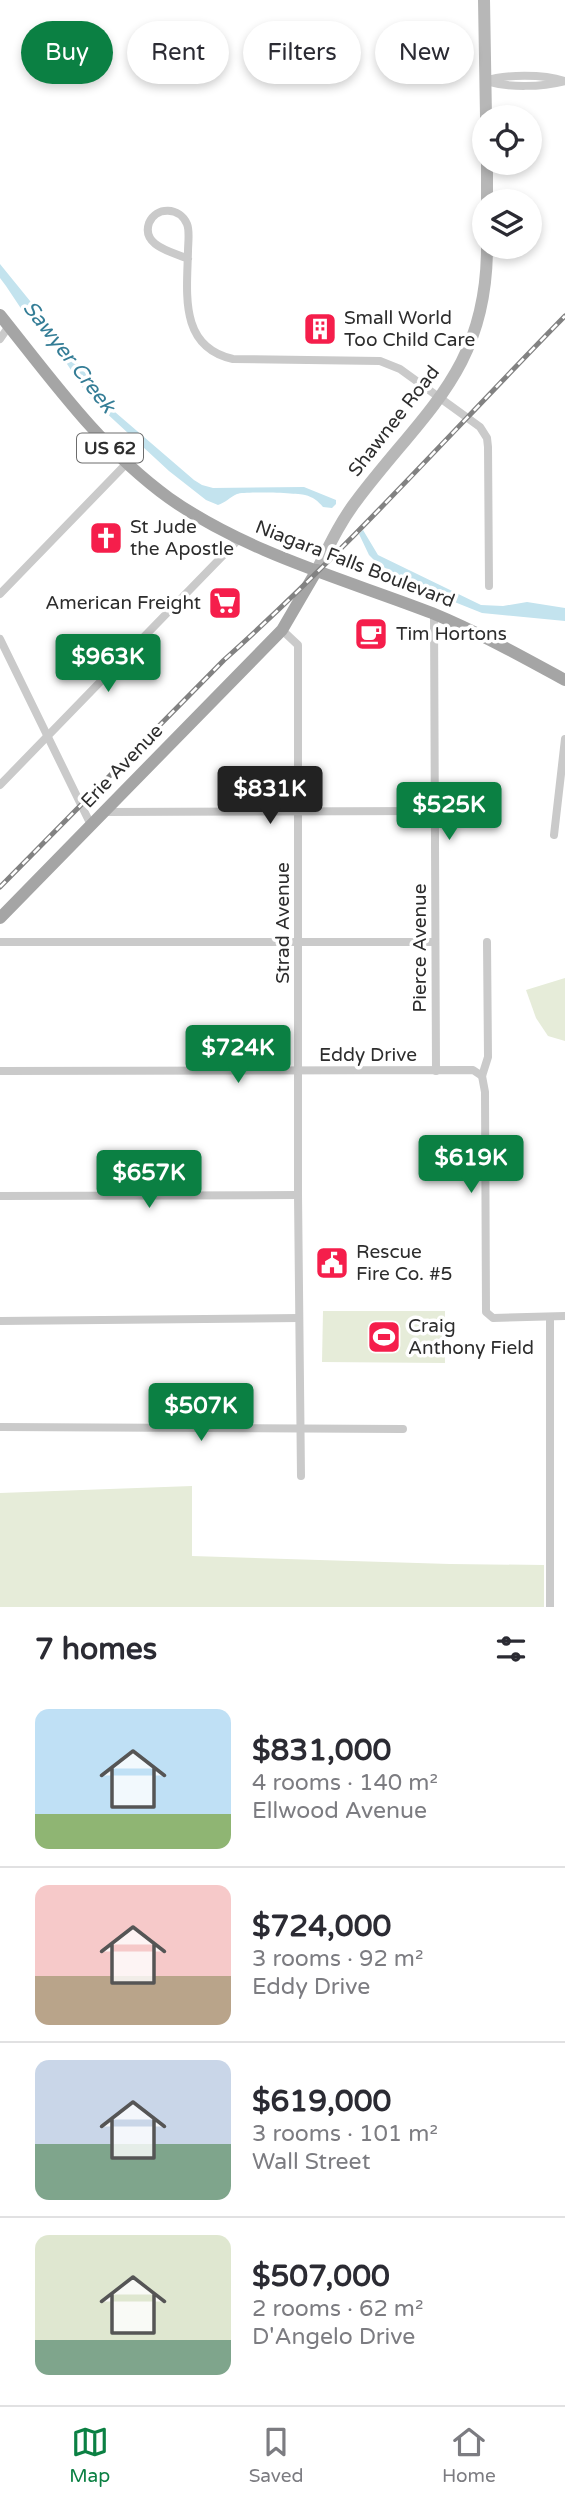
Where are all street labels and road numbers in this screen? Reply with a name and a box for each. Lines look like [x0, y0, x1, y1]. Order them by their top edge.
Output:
street label: Shawnee Road [344, 361, 444, 481]
road number: US 62 [77, 434, 143, 462]
street label: Niagara Falls Boulevard [252, 516, 458, 612]
street label: Erie Avenue [77, 720, 167, 812]
street label: Strad Avenue [272, 862, 294, 984]
street label: Pierce Avenue [409, 884, 431, 1012]
street label: Eddy Drive [319, 1044, 417, 1066]

